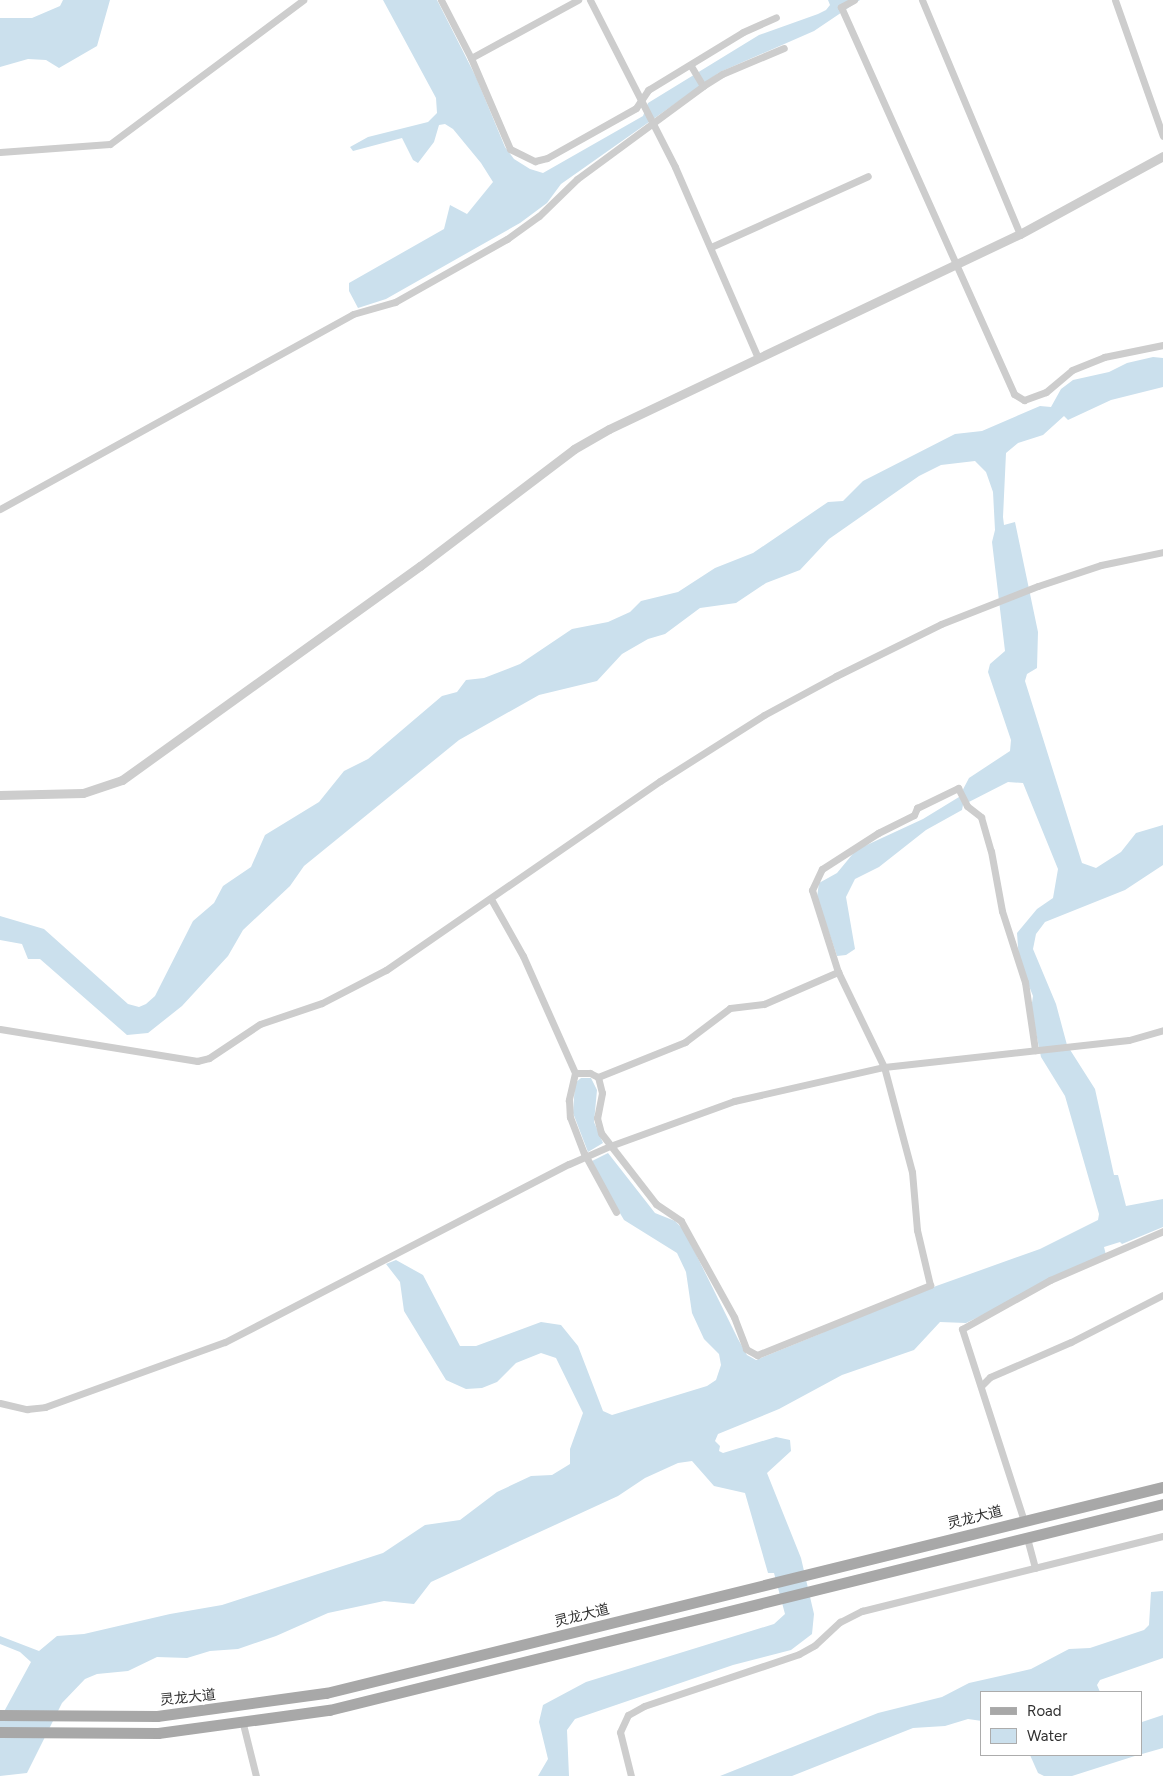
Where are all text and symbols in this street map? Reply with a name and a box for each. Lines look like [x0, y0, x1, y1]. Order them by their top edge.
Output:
street label: 灵龙大道 [946, 1503, 1004, 1533]
street label: 灵龙大道 [553, 1601, 611, 1631]
street label: 灵龙大道 [159, 1687, 217, 1709]
legend [980, 1691, 1143, 1756]
text: Road [1027, 1702, 1062, 1720]
text: Water [1027, 1727, 1067, 1745]

